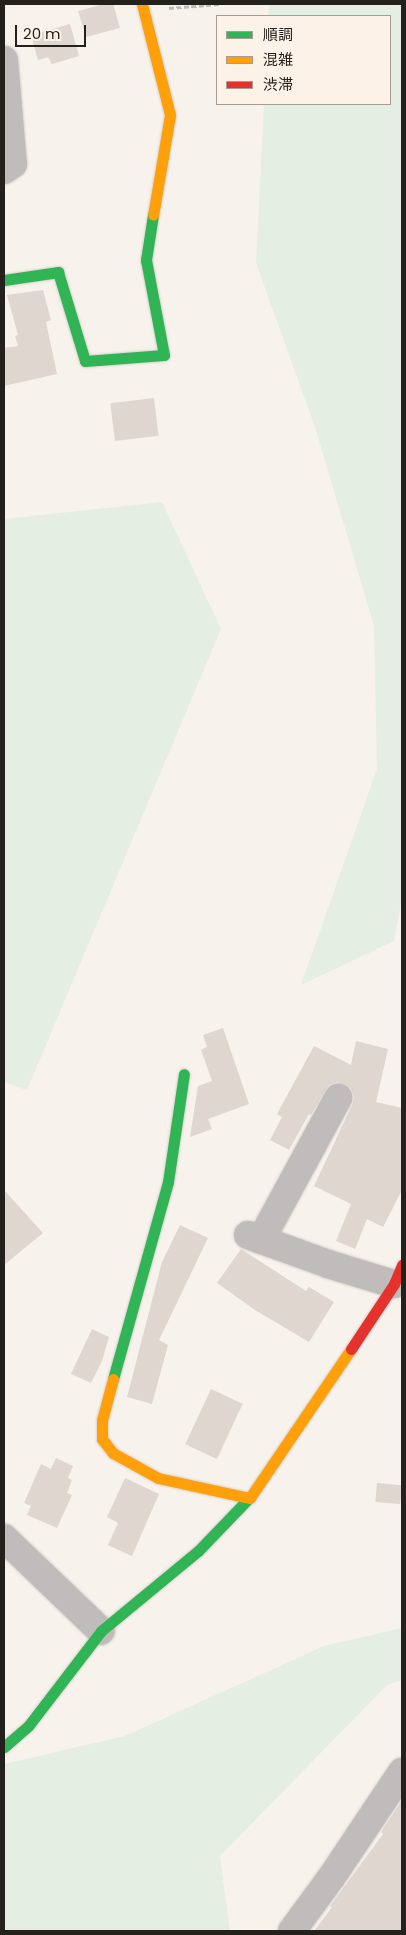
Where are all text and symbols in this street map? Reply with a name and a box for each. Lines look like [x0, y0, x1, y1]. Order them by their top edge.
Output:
scale bar [18, 15, 89, 47]
legend [216, 15, 391, 105]
text: 20 m [23, 23, 61, 44]
text: 順調 [263, 24, 293, 45]
text: 混雑 [263, 49, 293, 70]
text: 渋滞 [263, 74, 293, 95]

